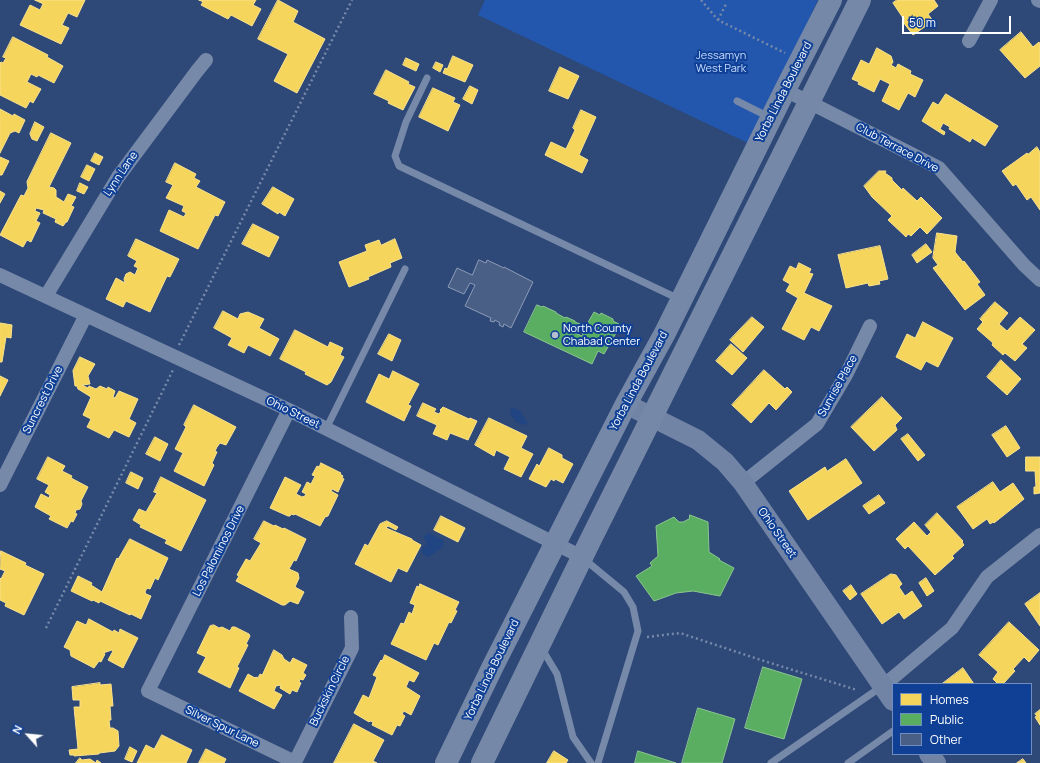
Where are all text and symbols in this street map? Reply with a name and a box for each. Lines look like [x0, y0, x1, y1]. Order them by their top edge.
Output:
scale bar [904, 8, 1013, 34]
text: 50 m [909, 14, 936, 31]
street label: Yorba Linda Boulevard [753, 40, 815, 144]
park label: Jessamyn West Park [696, 49, 746, 75]
street label: Club Terrace Drive [853, 121, 941, 175]
street label: Lynn Lane [101, 149, 141, 199]
place label: North County Chabad Center [563, 322, 640, 348]
street label: Yorba Linda Boulevard [607, 329, 671, 433]
marker: North County Chabad Center [550, 330, 560, 340]
street label: Sunrise Place [816, 353, 860, 419]
street label: Suncrest Drive [20, 364, 66, 436]
street label: Ohio Street [264, 394, 322, 432]
street label: Los Palominos Drive [190, 503, 248, 599]
street label: Ohio Street [755, 505, 799, 561]
street label: Yorba Linda Boulevard [462, 618, 522, 722]
street label: Buckskin Circle [307, 654, 353, 728]
legend [892, 683, 1032, 755]
text: Homes [930, 691, 969, 708]
street label: Silver Spur Lane [183, 703, 261, 751]
text: Public [930, 711, 964, 728]
north arrow [8, 715, 48, 755]
text: N [8, 722, 25, 736]
text: Other [930, 731, 962, 748]

